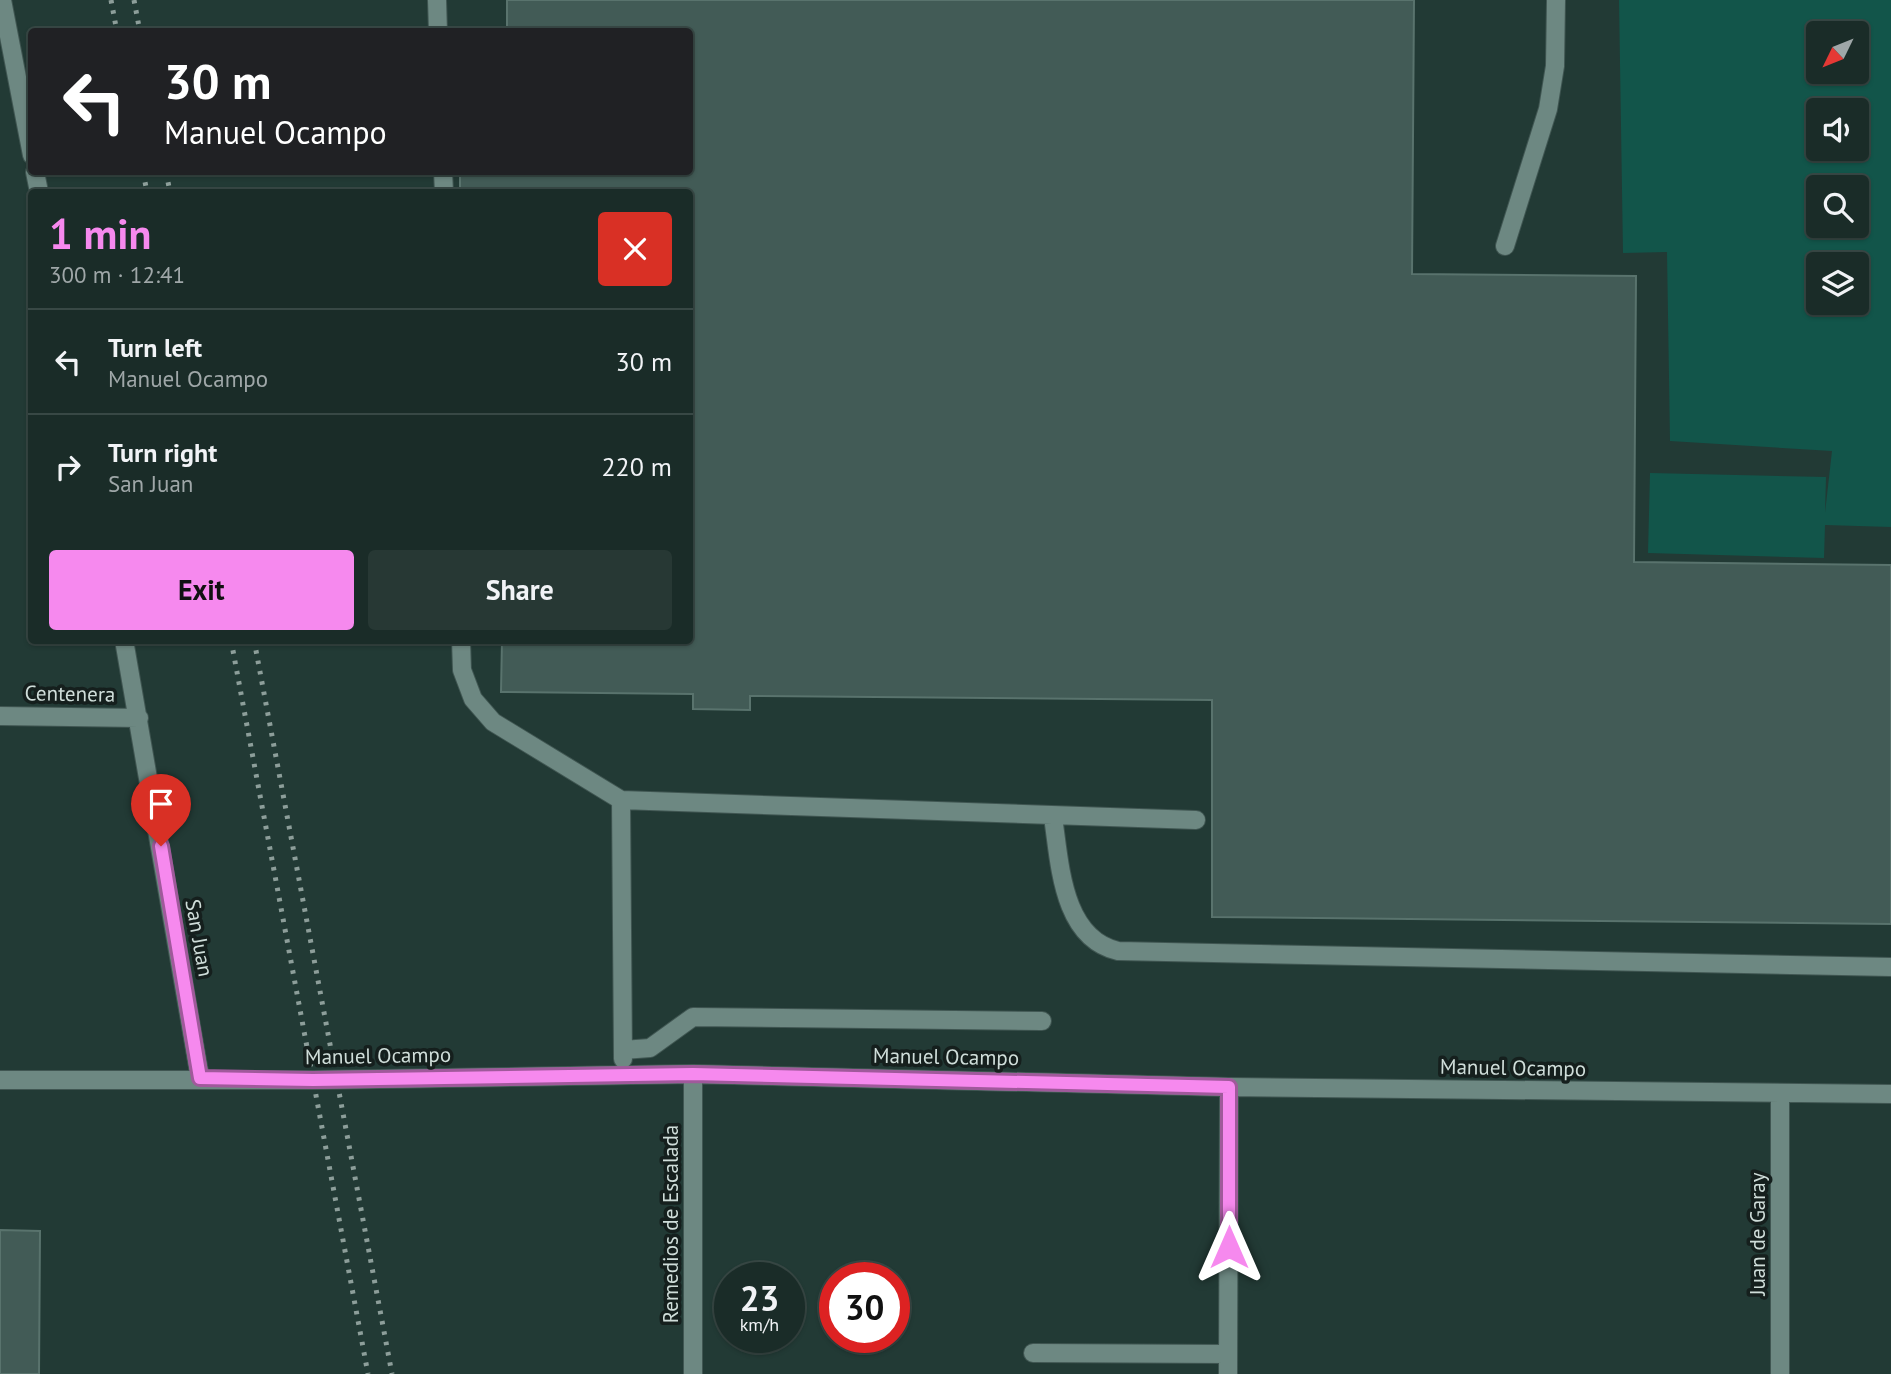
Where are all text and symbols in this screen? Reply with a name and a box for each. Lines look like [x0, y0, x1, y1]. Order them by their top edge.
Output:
north arrow [1806, 21, 1869, 84]
map controls [1806, 21, 1869, 315]
text: 30 m [164, 49, 271, 113]
icon: left [49, 56, 140, 147]
button: sound [1806, 98, 1869, 161]
text: Manuel Ocampo [164, 111, 387, 153]
button: search [1806, 175, 1869, 238]
text: 1 min [49, 206, 151, 261]
button: close [598, 212, 672, 286]
button: layers [1806, 252, 1869, 315]
text: 300 m · 12:41 [49, 260, 185, 289]
text: Turn left [108, 331, 202, 364]
icon: left [49, 343, 87, 381]
text: 30 m [616, 345, 672, 378]
text: Manuel Ocampo [108, 364, 268, 393]
text: Turn right [108, 436, 217, 469]
icon: right [49, 448, 87, 486]
text: 220 m [601, 450, 672, 483]
text: San Juan [108, 469, 193, 498]
button: Exit [49, 550, 354, 630]
button: Share [368, 550, 672, 630]
street label: Centenera [24, 679, 116, 708]
pin [131, 774, 191, 846]
icon: arrive [142, 785, 180, 823]
street label: San Juan [179, 897, 220, 979]
street label: Manuel Ocampo [305, 1041, 451, 1070]
street label: Manuel Ocampo [873, 1042, 1019, 1071]
street label: Manuel Ocampo [1440, 1053, 1586, 1082]
street label: Remedios de Escalada [657, 1125, 684, 1323]
street label: Juan de Garay [1744, 1172, 1771, 1297]
position arrow [1192, 1210, 1266, 1284]
speed limit sign: 30 [819, 1262, 910, 1353]
text: 23 [740, 1275, 779, 1321]
text: km/h [740, 1313, 779, 1336]

